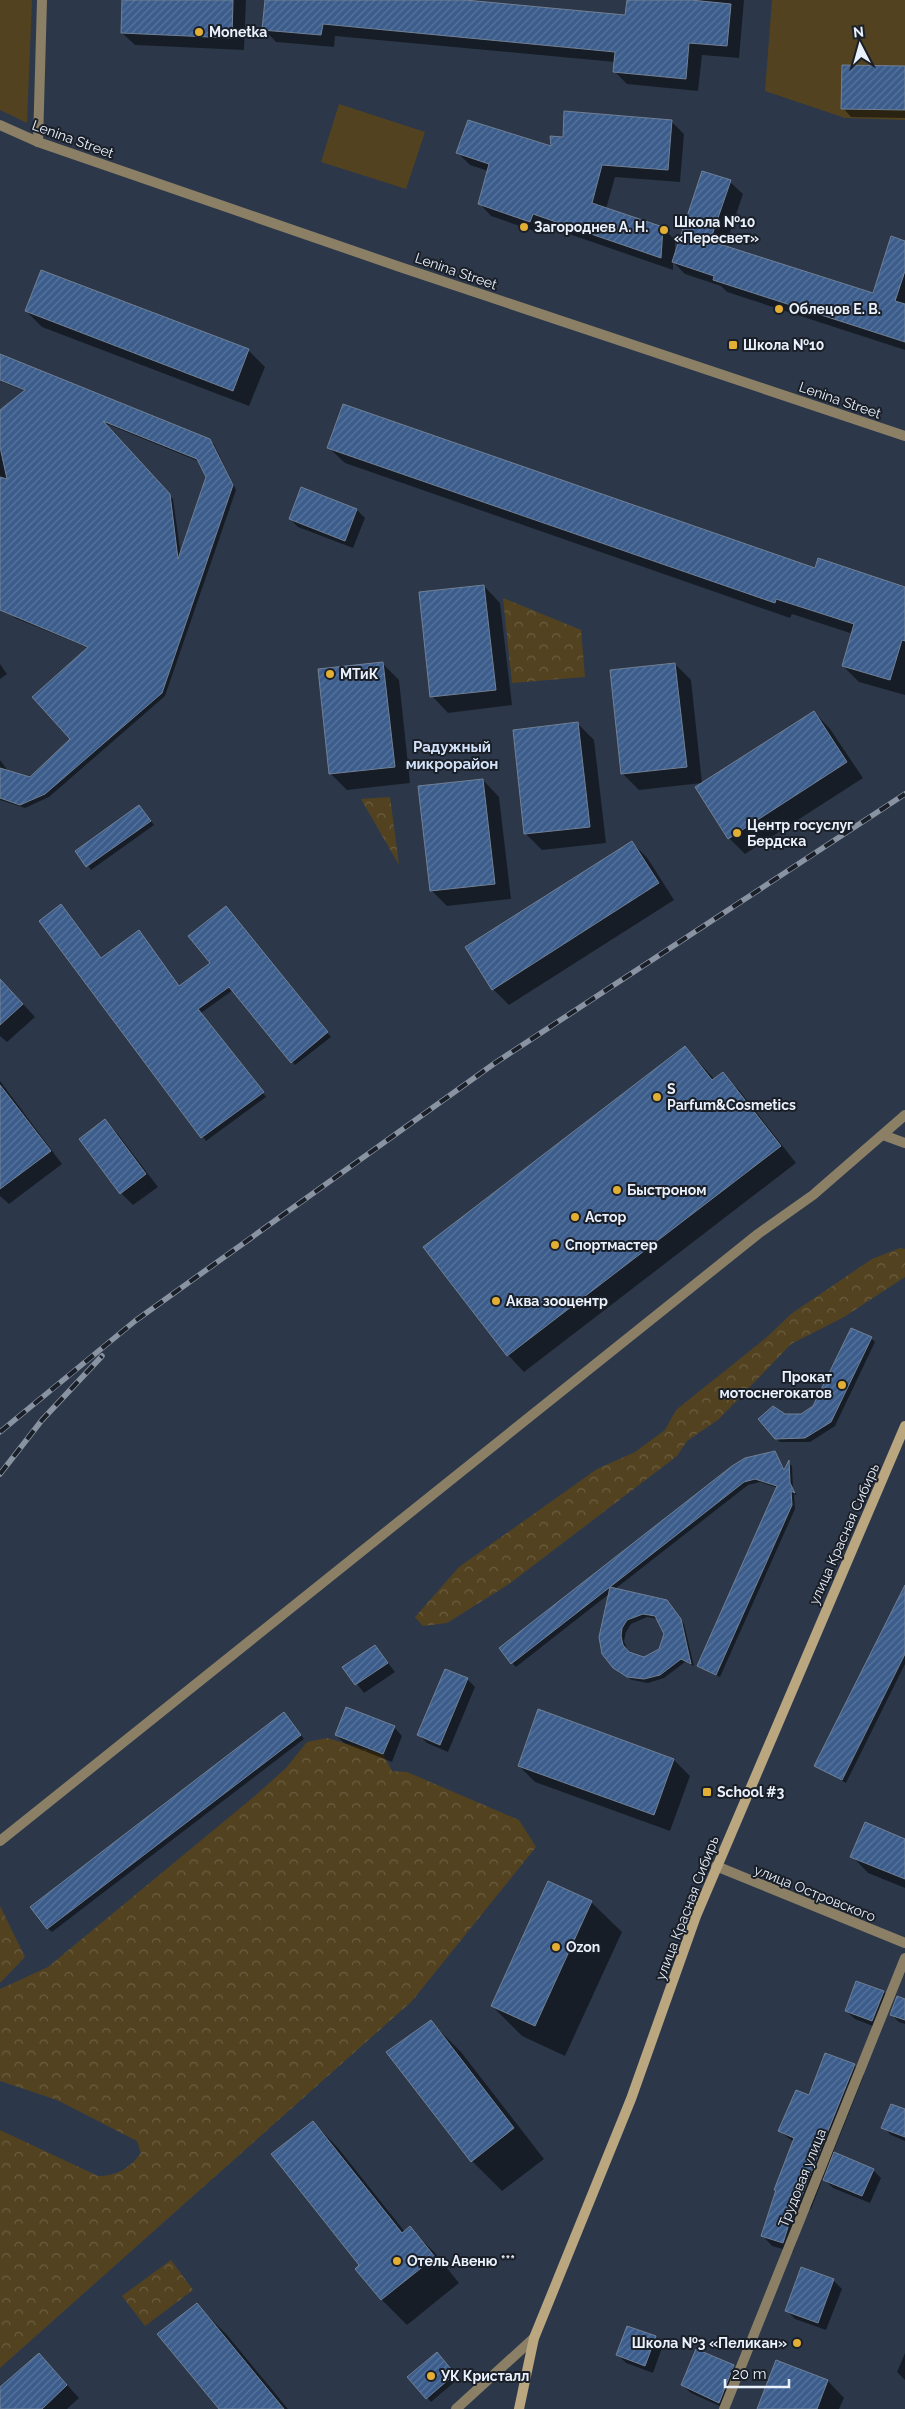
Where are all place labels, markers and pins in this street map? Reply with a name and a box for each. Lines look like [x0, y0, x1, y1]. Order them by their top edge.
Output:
place label: Monetka [209, 24, 267, 40]
marker: Monetka [193, 26, 205, 38]
place label: Школа №10 «Пересвет» [674, 214, 759, 246]
place label: Загороднев А. Н. [534, 219, 648, 235]
marker: Загороднев А. Н. [518, 221, 530, 233]
marker: Школа №10 «Пересвет» [658, 224, 670, 236]
place label: Облецов Е. В. [789, 301, 881, 317]
marker: Облецов Е. В. [773, 303, 785, 315]
place label: Школа №10 [743, 337, 824, 353]
marker: Школа №10 [727, 339, 739, 351]
place label: МТиК [340, 666, 379, 682]
marker: МТиК [324, 668, 336, 680]
place label: Центр госуслуг Бердска [747, 817, 853, 849]
marker: Центр госуслуг Бердска [731, 827, 743, 839]
place label: S Parfum&Cosmetics [667, 1081, 796, 1113]
marker: S Parfum&Cosmetics [651, 1091, 663, 1103]
place label: Быстроном [627, 1182, 706, 1198]
marker: Быстроном [611, 1184, 623, 1196]
place label: Астор [585, 1209, 627, 1225]
marker: Астор [569, 1211, 581, 1223]
place label: Спортмастер [565, 1237, 658, 1253]
marker: Спортмастер [549, 1239, 561, 1251]
place label: Аква зооцентр [506, 1293, 608, 1309]
marker: Аква зооцентр [490, 1295, 502, 1307]
place label: Прокат мотоснегокатов [719, 1369, 832, 1401]
marker: Прокат мотоснегокатов [836, 1379, 848, 1391]
place label: School #3 [717, 1784, 784, 1800]
marker: School #3 [701, 1786, 713, 1798]
place label: Ozon [566, 1939, 600, 1955]
marker: Ozon [550, 1941, 562, 1953]
place label: Отель Авеню *** [407, 2253, 515, 2269]
marker: Отель Авеню *** [391, 2255, 403, 2267]
place label: Школа №3 «Пеликан» [632, 2335, 787, 2351]
marker: Школа №3 «Пеликан» [791, 2337, 803, 2349]
place label: УК Кристалл [440, 2368, 529, 2384]
marker: УК Кристалл [425, 2370, 437, 2382]

